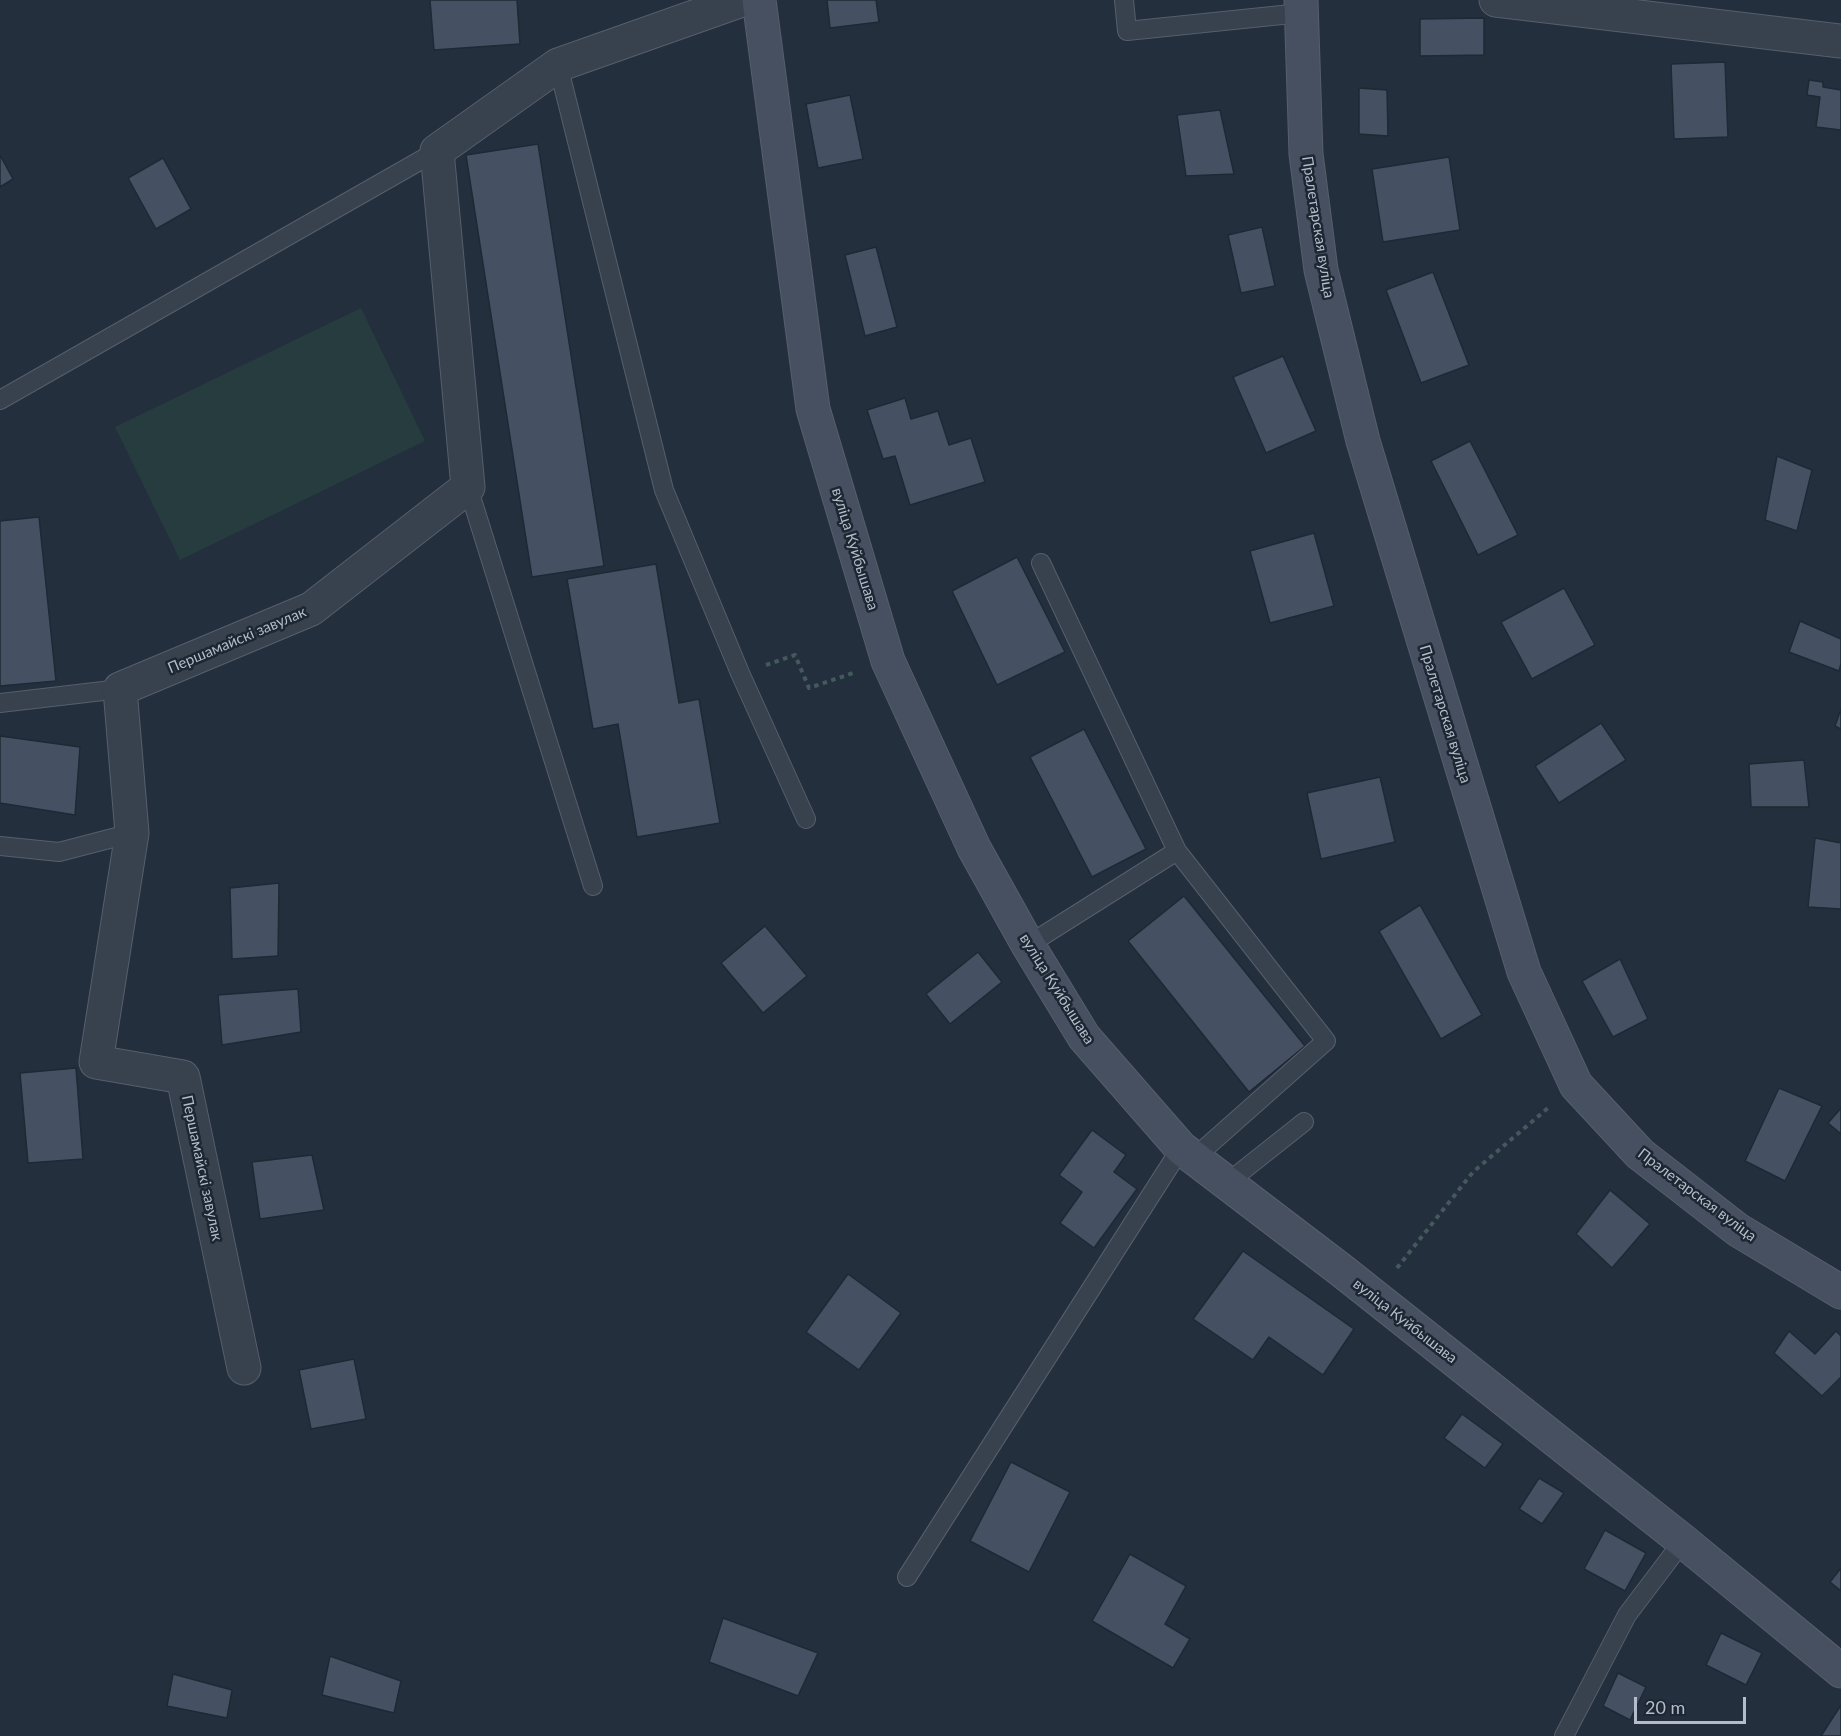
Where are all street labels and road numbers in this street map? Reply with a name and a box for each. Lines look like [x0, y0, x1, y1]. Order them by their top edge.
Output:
street label: Пралетарская вуліца [1298, 155, 1338, 299]
street label: вуліца Куйбышава [828, 486, 882, 612]
street label: Першамайскі завулак [165, 603, 309, 677]
street label: Пралетарская вуліца [1415, 643, 1475, 785]
street label: вуліца Куйбышава [1016, 930, 1098, 1048]
street label: Першамайскі завулак [178, 1094, 226, 1242]
street label: Пралетарская вуліца [1634, 1145, 1760, 1245]
street label: вуліца Куйбышава [1349, 1275, 1461, 1367]

